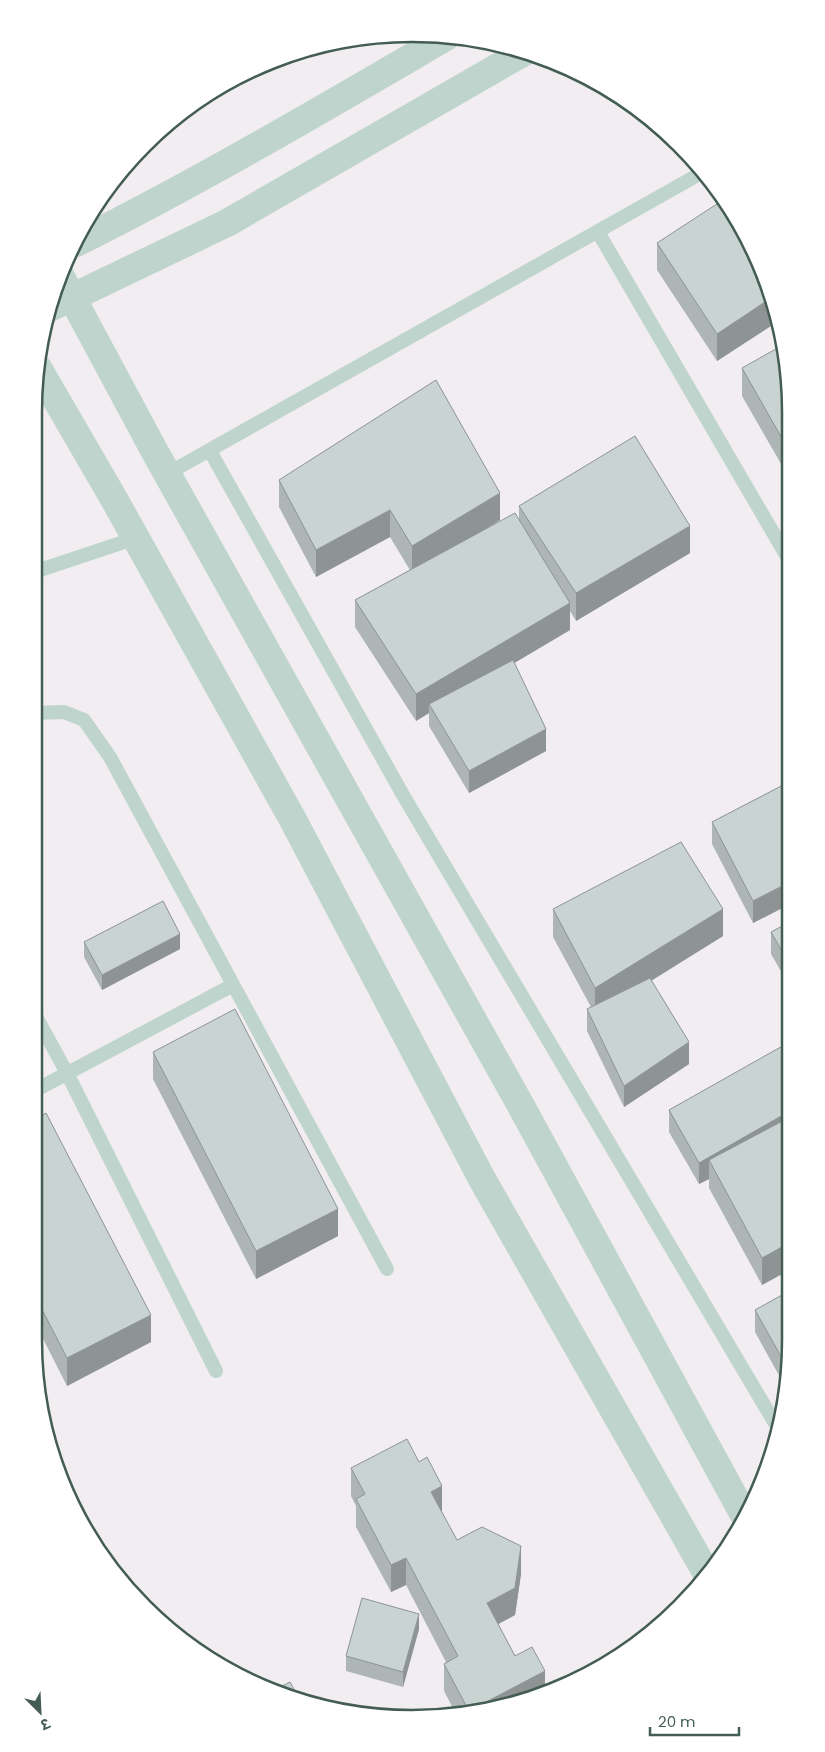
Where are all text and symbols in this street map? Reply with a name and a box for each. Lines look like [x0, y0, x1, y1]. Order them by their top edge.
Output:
north arrow [15, 1687, 65, 1737]
scale bar [650, 1704, 739, 1736]
text: 20 m [658, 1711, 696, 1732]
text: उ [37, 1713, 54, 1735]

